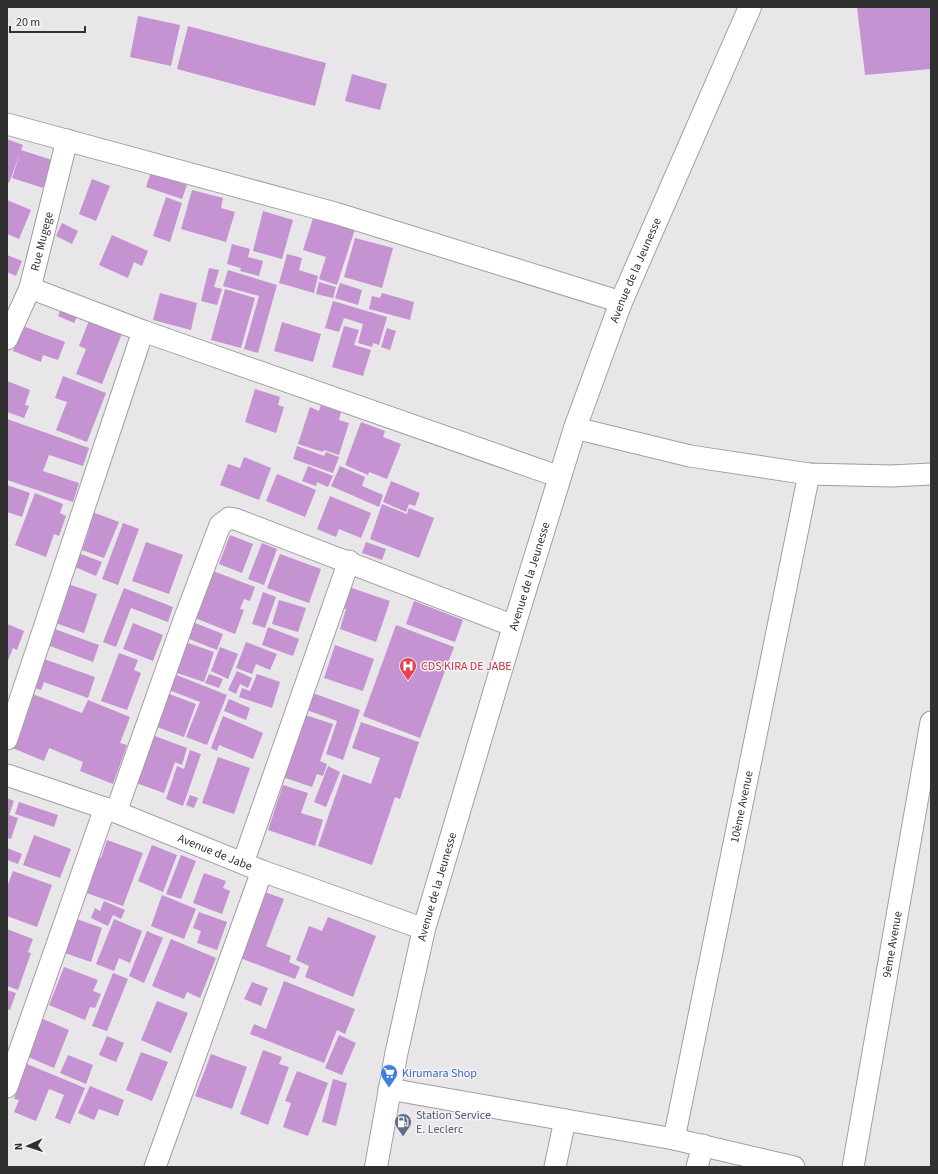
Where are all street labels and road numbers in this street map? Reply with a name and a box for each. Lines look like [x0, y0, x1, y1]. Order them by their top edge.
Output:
street label: Rue Mugege [26, 210, 57, 273]
street label: Avenue de la Jeunesse [606, 215, 665, 325]
street label: Avenue de la Jeunesse [505, 520, 554, 633]
street label: 10ème Avenue [726, 769, 757, 844]
street label: Avenue de Jabe [175, 829, 255, 875]
street label: Avenue de la Jeunesse [413, 830, 461, 943]
street label: 9ème Avenue [878, 910, 906, 979]

